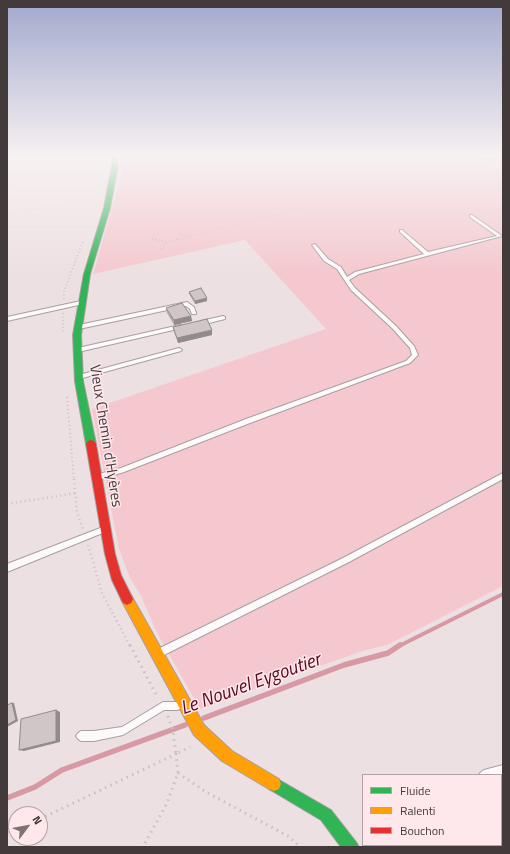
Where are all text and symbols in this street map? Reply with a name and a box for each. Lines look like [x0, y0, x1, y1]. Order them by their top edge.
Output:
street label: Vieux Chemin d'Hyères [85, 363, 125, 509]
water label: Le Nouvel Eygoutier [178, 649, 324, 721]
legend [362, 774, 502, 846]
text: Fluide [400, 781, 431, 800]
text: Ralenti [400, 801, 435, 820]
north arrow [8, 806, 48, 846]
text: N [29, 813, 46, 828]
text: Bouchon [400, 821, 445, 840]

